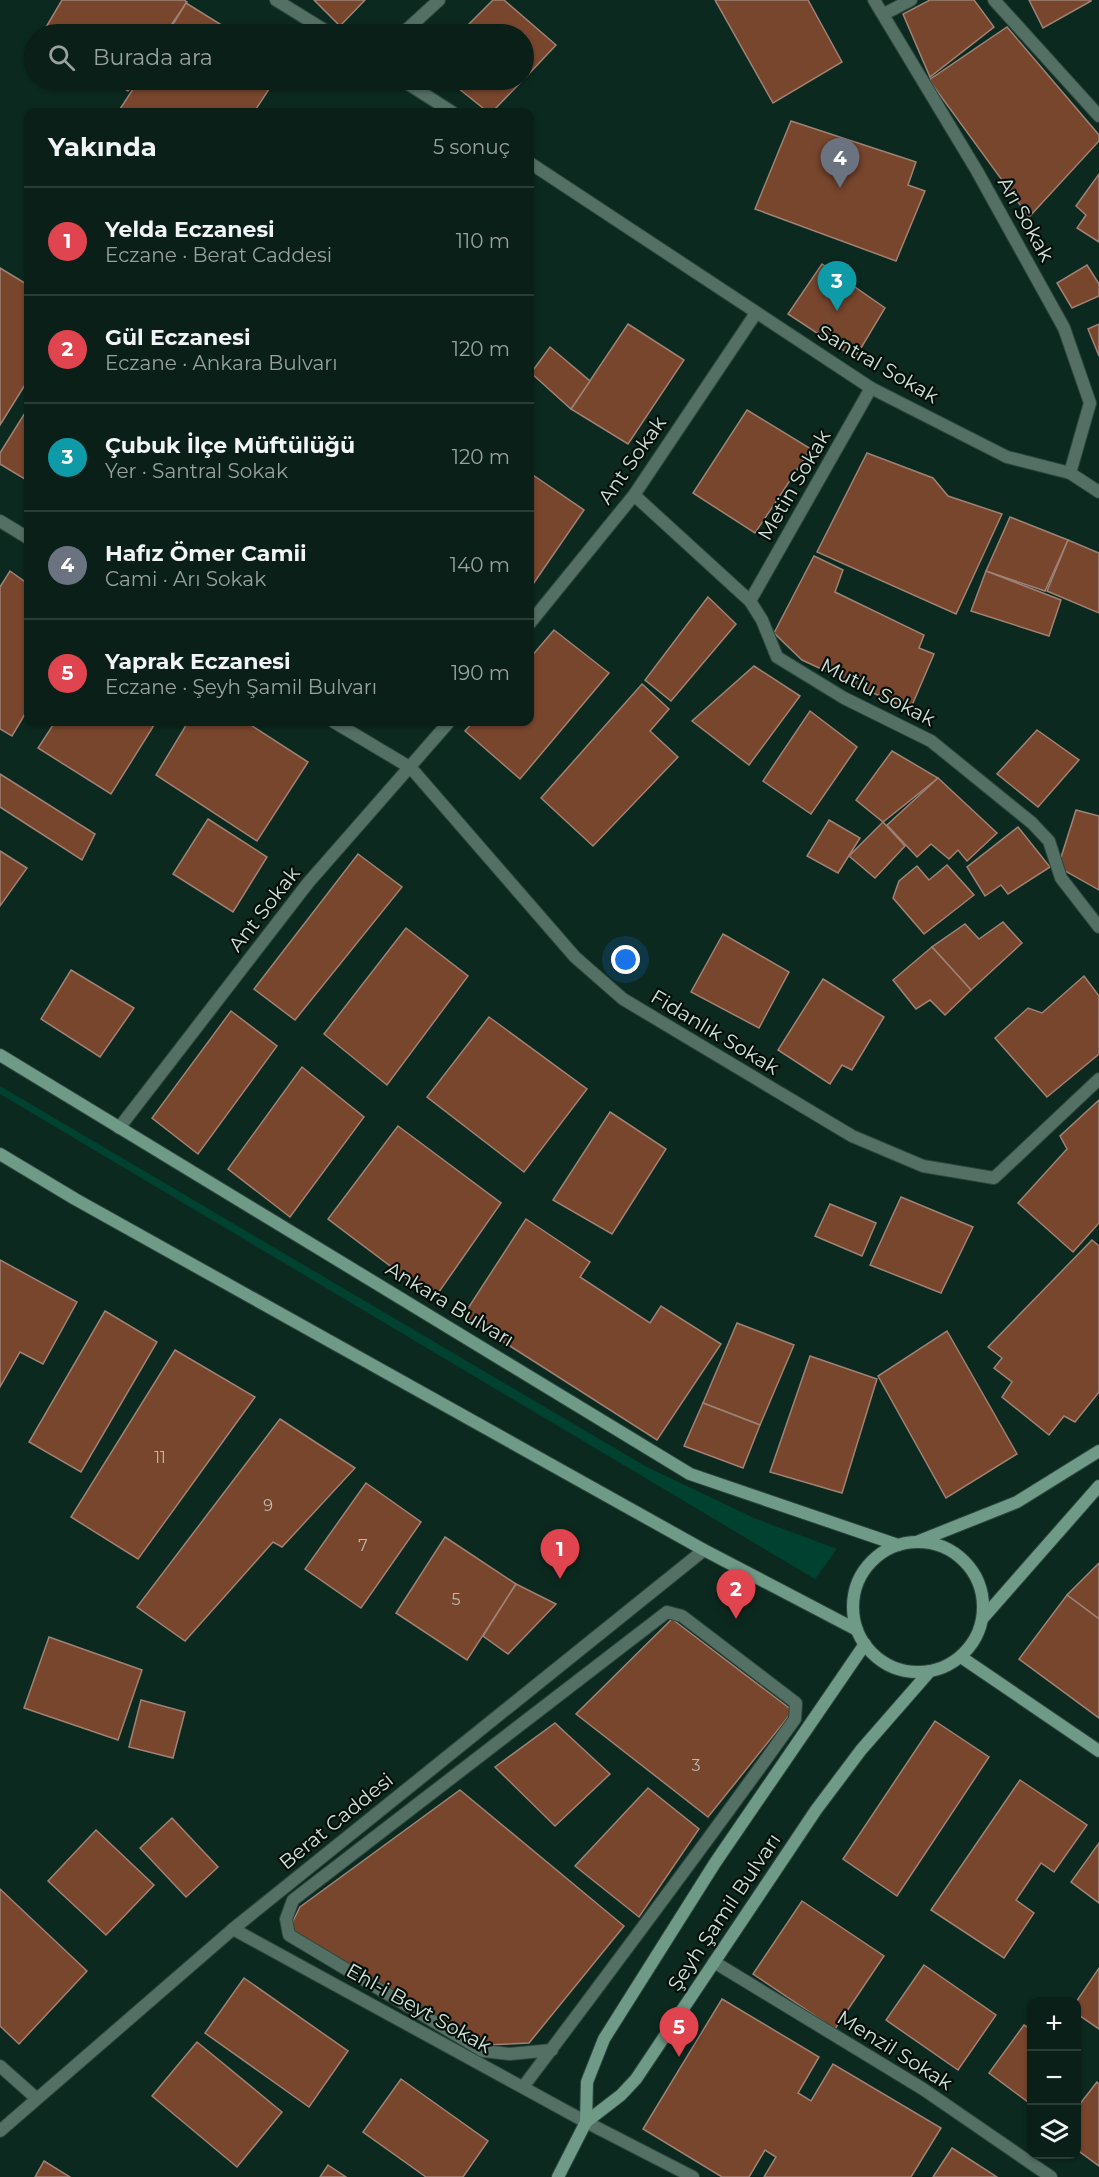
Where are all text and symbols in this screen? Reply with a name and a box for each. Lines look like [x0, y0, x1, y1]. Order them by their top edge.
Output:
search box [24, 24, 534, 90]
icon: search [45, 41, 78, 74]
text: Burada ara [93, 44, 213, 71]
text: Yakında [48, 131, 157, 163]
text: 5 sonuç [433, 135, 510, 159]
pin: 4 [820, 138, 860, 188]
street label: Arı Sokak [993, 172, 1059, 266]
text: Yelda Eczanesi [105, 216, 275, 243]
text: 1 [64, 229, 71, 253]
text: 110 m [456, 229, 510, 253]
text: Eczane · Berat Caddesi [105, 243, 332, 267]
pin: 3 [818, 262, 856, 311]
street label: Santral Sokak [813, 320, 943, 408]
text: Gül Eczanesi [105, 324, 251, 351]
text: 2 [62, 337, 73, 361]
text: 120 m [452, 337, 510, 361]
text: Eczane · Ankara Bulvarı [105, 351, 338, 375]
street label: Ant Sokak [593, 411, 671, 508]
street label: Metin Sokak [753, 425, 835, 545]
text: Çubuk İlçe Müftülüğü [105, 432, 355, 459]
text: 3 [62, 445, 73, 469]
text: 120 m [452, 445, 510, 469]
text: Yer · Santral Sokak [105, 459, 288, 483]
text: Hafız Ömer Camii [105, 540, 307, 567]
text: 4 [61, 553, 74, 577]
text: 140 m [450, 553, 510, 577]
text: Cami · Arı Sokak [105, 567, 266, 591]
text: Yaprak Eczanesi [105, 648, 291, 675]
street label: Mutlu Sokak [817, 653, 939, 731]
text: 5 [62, 661, 73, 685]
text: 190 m [451, 661, 510, 685]
text: Eczane · Şeyh Şamil Bulvarı [105, 675, 377, 699]
street label: Ant Sokak [223, 862, 305, 956]
your location [611, 945, 640, 974]
street label: Fidanlık Sokak [647, 984, 783, 1080]
street label: Ankara Bulvarı [382, 1256, 518, 1352]
house number: 11 [154, 1448, 166, 1467]
house number: 9 [263, 1496, 273, 1515]
pin: 1 [540, 1530, 580, 1579]
house number: 7 [358, 1536, 368, 1555]
pin: 2 [716, 1570, 756, 1619]
house number: 5 [451, 1590, 461, 1609]
house number: 3 [691, 1756, 701, 1775]
street label: Berat Caddesi [274, 1768, 398, 1874]
street label: Şeyh Şamil Bulvarı [662, 1829, 786, 1995]
street label: Ehl-i Beyt Sokak [342, 1958, 496, 2058]
map controls [1027, 1997, 1081, 2159]
button: + [1027, 1997, 1081, 2051]
street label: Menzil Sokak [833, 2005, 957, 2095]
pin: 5 [660, 2008, 698, 2057]
button: − [1027, 2051, 1081, 2105]
button: layers [1027, 2105, 1081, 2159]

